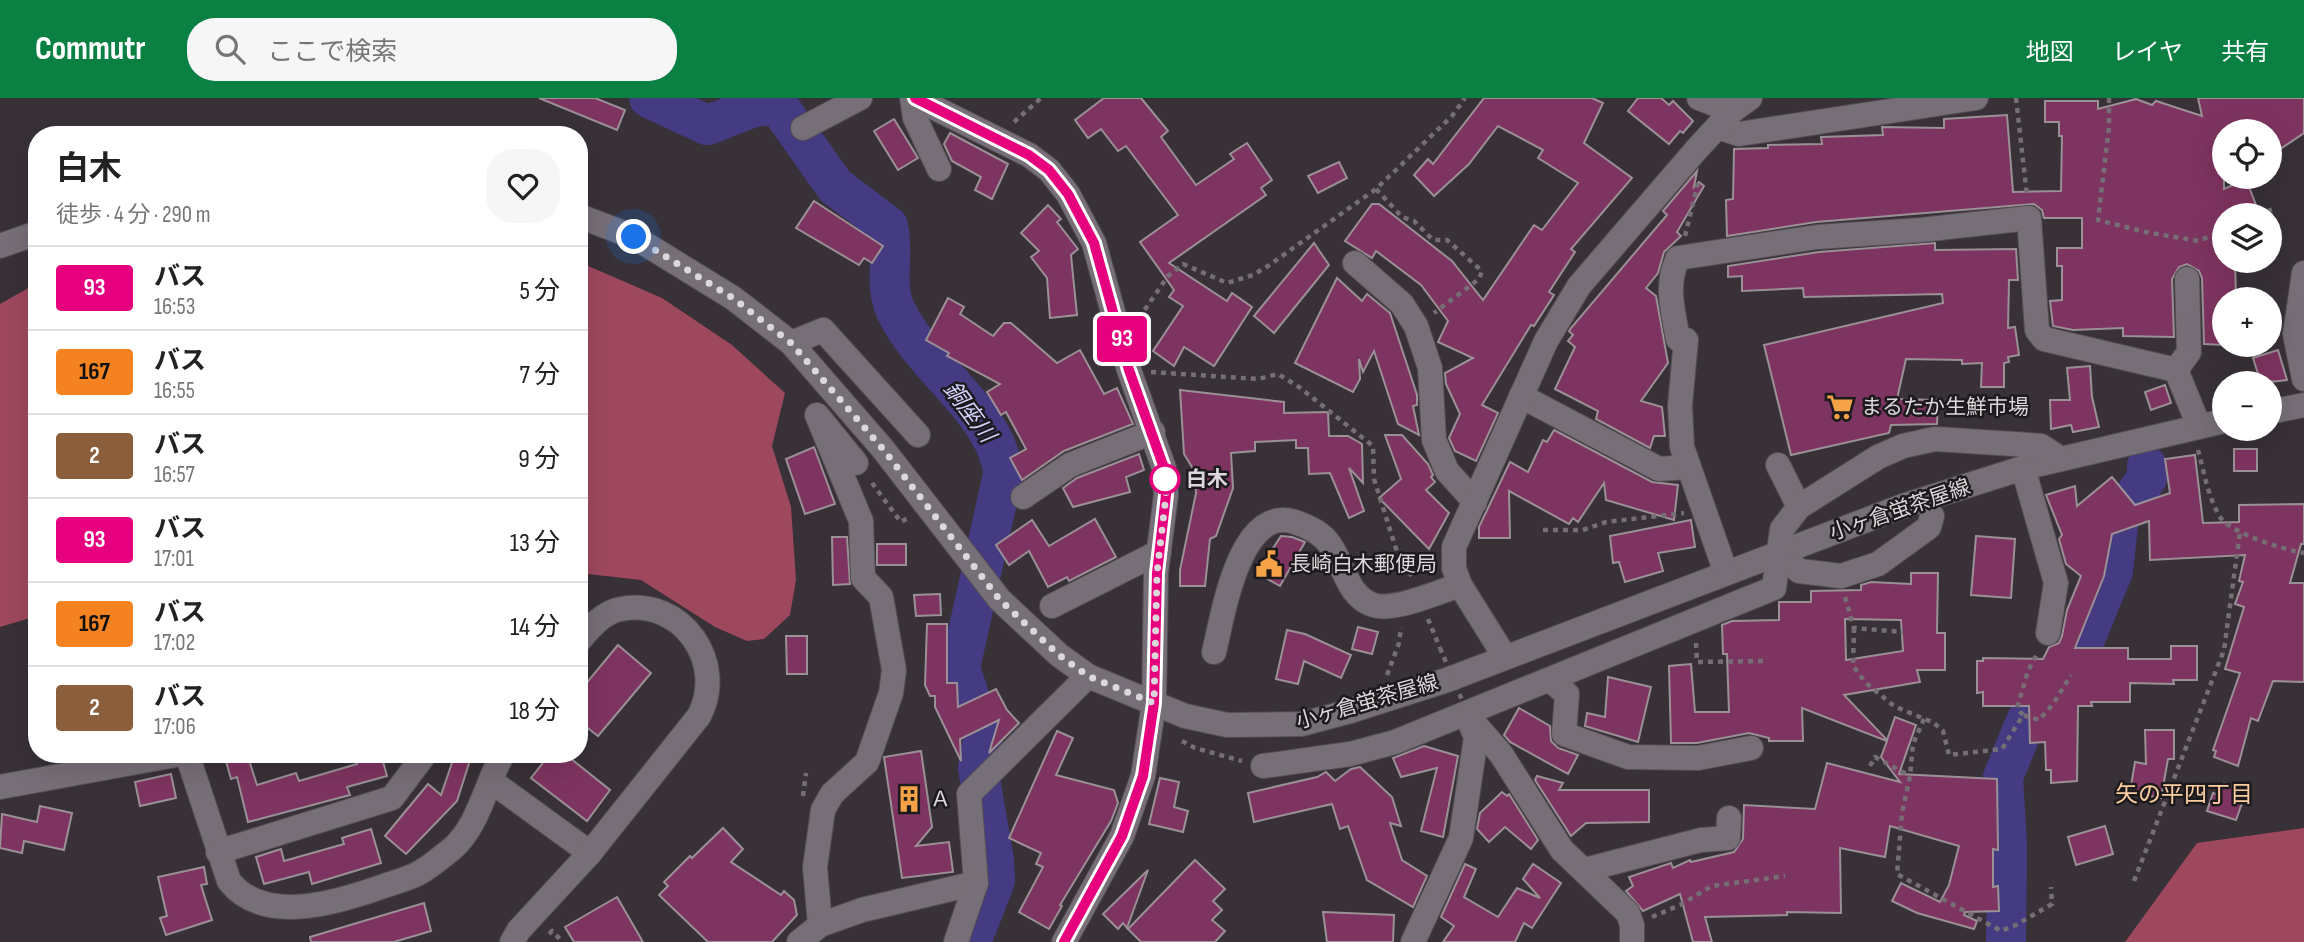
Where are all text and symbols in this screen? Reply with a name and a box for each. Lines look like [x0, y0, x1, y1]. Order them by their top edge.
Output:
search box [187, 18, 677, 81]
text: Commutr [35, 29, 145, 69]
icon: search [211, 30, 249, 68]
text: ここで検索 [267, 37, 397, 68]
text: 地図 [2026, 38, 2074, 67]
text: レイヤ [2112, 38, 2183, 67]
text: 共有 [2221, 38, 2269, 67]
map controls [2212, 119, 2282, 441]
button: locate [2212, 119, 2282, 189]
text: 白木 [56, 149, 122, 189]
button: heart [486, 149, 560, 223]
text: 徒歩 · 4 分 · 290 m [56, 201, 210, 229]
button: layers [2212, 203, 2282, 273]
your location [616, 219, 651, 254]
text: バス [154, 262, 206, 293]
text: 93 [83, 273, 106, 302]
text: 5 分 [519, 276, 560, 307]
button: + [2212, 287, 2282, 357]
text: 16:53 [154, 293, 195, 321]
line badge: 93 [1090, 316, 1154, 362]
text: 93 [1111, 324, 1133, 353]
text: バス [154, 346, 206, 377]
text: 167 [79, 357, 110, 386]
text: 7 分 [519, 360, 560, 391]
button: − [2212, 371, 2282, 441]
water label: 銅座川 [937, 376, 1003, 450]
text: 16:55 [154, 377, 195, 405]
supermarket icon: まるたか生鮮市場 [1825, 392, 1855, 422]
place label: まるたか生鮮市場 [1861, 395, 2029, 420]
text: バス [154, 430, 206, 461]
text: 2 [89, 441, 100, 470]
text: 9 分 [518, 444, 560, 475]
text: 16:57 [154, 461, 195, 489]
marker: 白木 [1150, 464, 1180, 494]
place label: 白木 [1186, 467, 1228, 492]
street label: 小ヶ倉蛍茶屋線 [1826, 474, 1974, 546]
text: バス [154, 514, 206, 545]
text: 93 [83, 525, 106, 554]
text: 13 分 [510, 528, 560, 559]
text: 17:01 [154, 545, 194, 573]
public building icon: 長崎白木郵便局 [1254, 549, 1284, 579]
place label: 長崎白木郵便局 [1290, 552, 1437, 577]
text: バス [154, 598, 206, 629]
text: 167 [79, 609, 110, 638]
text: 14 分 [510, 612, 560, 643]
text: 17:02 [154, 629, 195, 657]
street label: 小ヶ倉蛍茶屋線 [1293, 670, 1441, 734]
text: バス [154, 682, 206, 713]
text: 2 [89, 693, 100, 722]
text: 18 分 [509, 696, 560, 727]
text: 17:06 [154, 713, 196, 741]
district label: 矢の平四丁目 [2115, 781, 2253, 809]
building icon: Ａ [894, 784, 924, 814]
place label: Ａ [930, 787, 951, 812]

